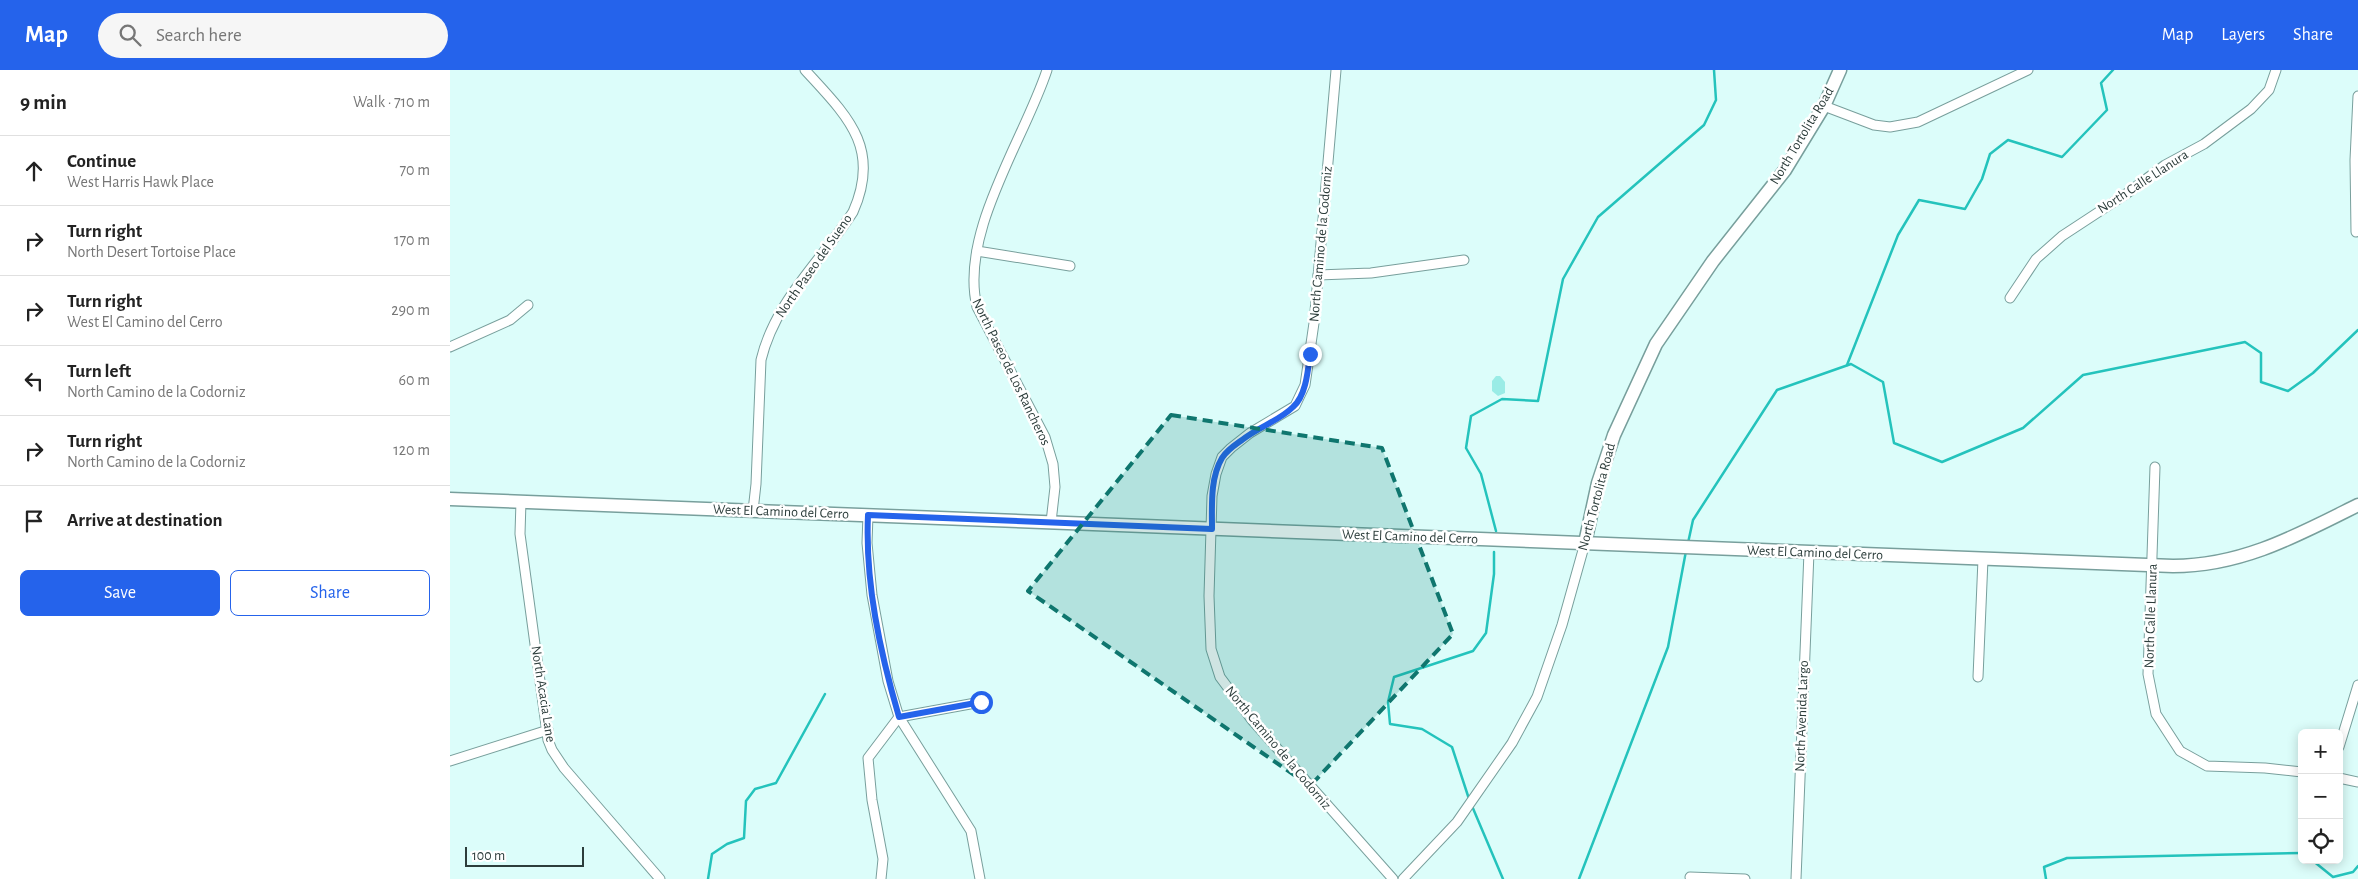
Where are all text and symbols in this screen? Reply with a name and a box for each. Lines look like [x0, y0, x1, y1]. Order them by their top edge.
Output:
search box [98, 13, 448, 58]
icon: search [116, 21, 144, 49]
text: Map [25, 23, 68, 47]
text: Search here [156, 26, 242, 45]
text: Map [2162, 26, 2193, 44]
text: Layers [2221, 26, 2265, 44]
text: Share [2293, 26, 2333, 44]
street label: North Tortolita Road [1767, 85, 1837, 187]
text: 9 min [20, 92, 67, 113]
text: Walk · 710 m [353, 94, 430, 110]
street label: North Calle Llanura [2095, 147, 2191, 216]
text: Continue [67, 152, 136, 171]
icon: ahead [20, 157, 48, 185]
text: 70 m [399, 162, 430, 178]
street label: North Camino de la Codorniz [1307, 165, 1335, 322]
text: West Harris Hawk Place [67, 174, 214, 190]
street label: North Paseo del Sueno [773, 212, 855, 320]
text: Turn right [67, 222, 142, 241]
icon: right [20, 227, 48, 255]
text: 170 m [394, 232, 430, 248]
text: North Desert Tortoise Place [67, 244, 236, 260]
text: Turn right [67, 292, 142, 311]
street label: North Paseo de Los Rancheros [969, 296, 1053, 448]
icon: right [20, 297, 48, 325]
text: 290 m [391, 302, 430, 318]
text: West El Camino del Cerro [67, 314, 223, 330]
route end [1299, 343, 1322, 366]
text: Turn left [67, 362, 131, 381]
icon: left [20, 367, 48, 395]
text: 60 m [399, 372, 430, 388]
text: North Camino de la Codorniz [67, 384, 246, 400]
text: Turn right [67, 432, 142, 451]
icon: right [20, 437, 48, 465]
text: 120 m [393, 442, 430, 458]
street label: North Tortolita Road [1576, 442, 1618, 552]
text: North Camino de la Codorniz [67, 454, 246, 470]
street label: West El Camino del Cerro [713, 503, 849, 521]
icon: arrive [20, 507, 48, 535]
text: Arrive at destination [67, 511, 223, 530]
street label: West El Camino del Cerro [1342, 528, 1478, 546]
street label: West El Camino del Cerro [1747, 544, 1883, 562]
street label: North Calle Llanura [2142, 563, 2160, 669]
button: Save [20, 570, 220, 616]
button: Share [230, 570, 430, 616]
street label: North Acacia Lane [528, 645, 558, 743]
street label: North Avenida Largo [1793, 660, 1811, 772]
street label: North Camino de la Codorniz [1222, 684, 1334, 813]
route start [970, 691, 993, 714]
map controls [2298, 729, 2343, 864]
button: + [2298, 729, 2343, 774]
button: − [2298, 774, 2343, 819]
button: locate [2298, 819, 2343, 864]
scale bar [465, 844, 584, 867]
text: 100 m [472, 849, 505, 863]

